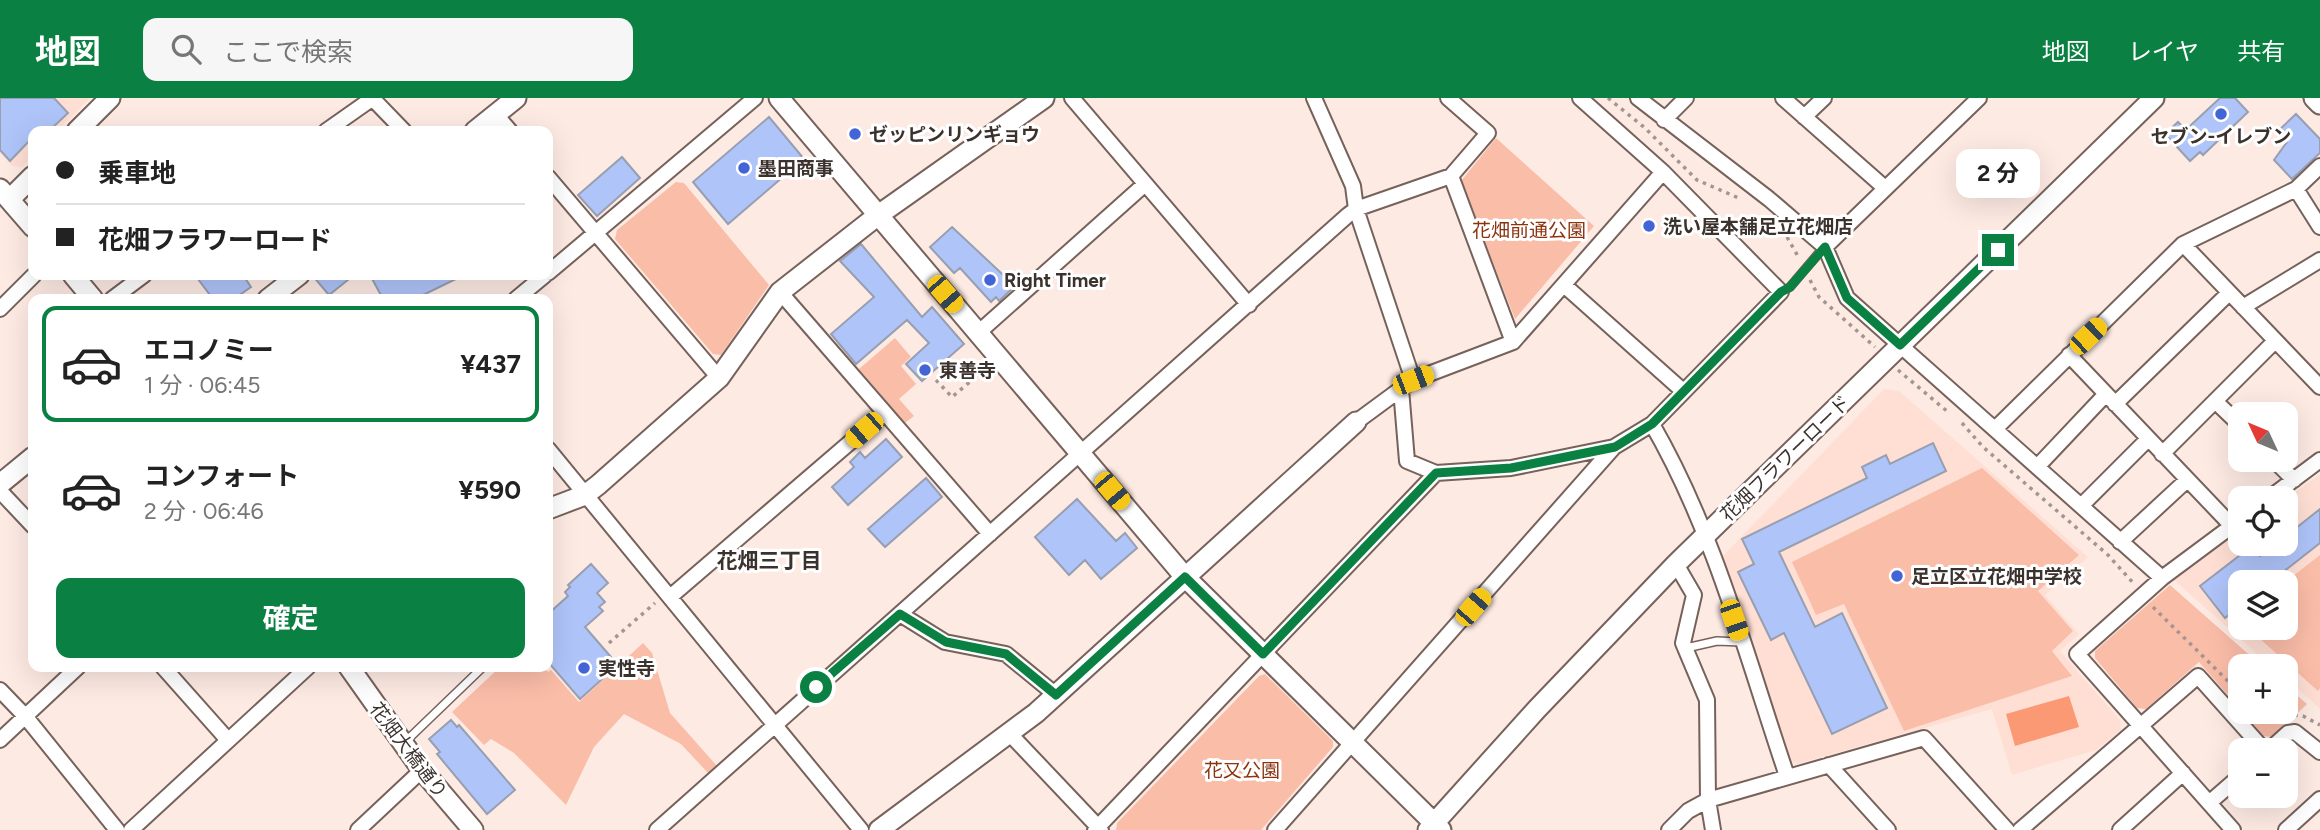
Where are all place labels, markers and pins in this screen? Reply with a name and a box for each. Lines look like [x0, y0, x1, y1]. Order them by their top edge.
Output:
marker: セブン-イレブン [2213, 106, 2229, 122]
place label: ゼッピンリンギョウ [869, 123, 1040, 146]
place label: セブン-イレブン [2151, 125, 2291, 148]
marker: ゼッピンリンギョウ [847, 126, 863, 142]
place label: 墨田商事 [758, 157, 834, 180]
marker: 墨田商事 [736, 160, 752, 176]
place label: 洗い屋本舗足立花畑店 [1663, 215, 1853, 238]
marker: 洗い屋本舗足立花畑店 [1641, 218, 1657, 234]
place label: Right Timer [1004, 269, 1106, 292]
marker: Right Timer [982, 272, 998, 288]
place label: 東善寺 [939, 359, 996, 382]
marker: 東善寺 [917, 362, 933, 378]
place label: 足立区立花畑中学校 [1911, 565, 2082, 588]
marker: 足立区立花畑中学校 [1889, 568, 1905, 584]
place label: 実性寺 [598, 657, 655, 680]
marker: 実性寺 [576, 660, 592, 676]

